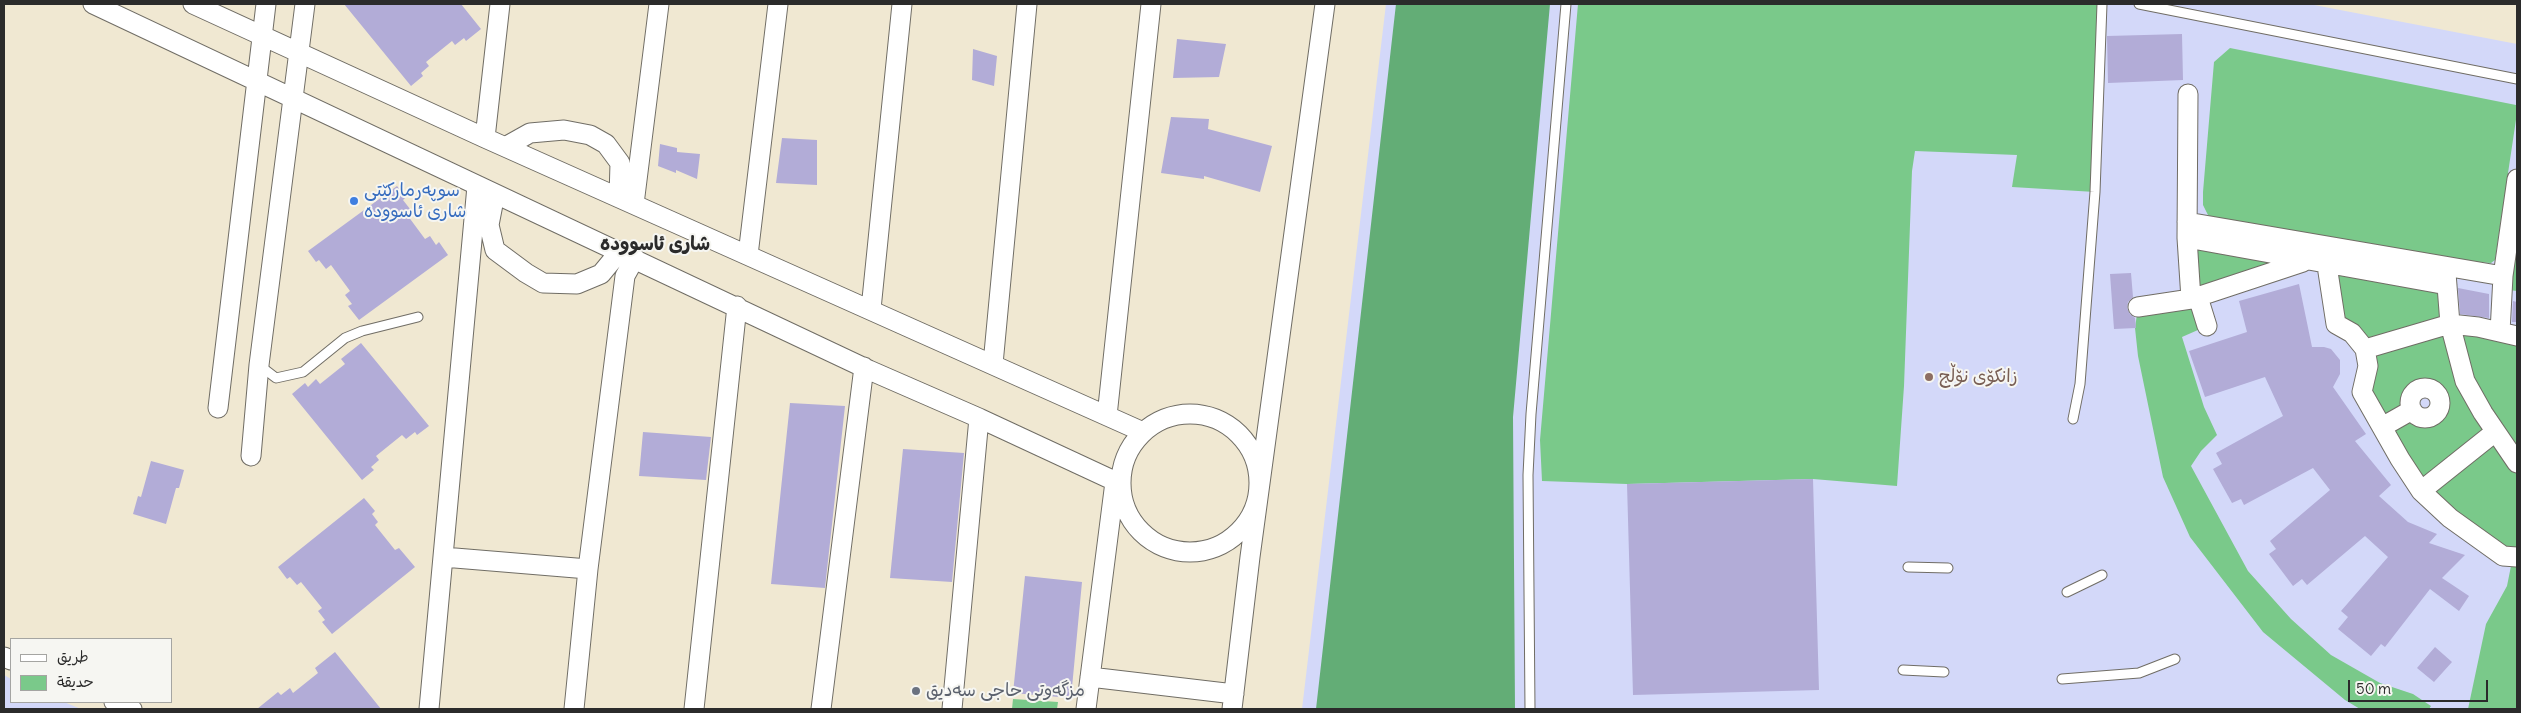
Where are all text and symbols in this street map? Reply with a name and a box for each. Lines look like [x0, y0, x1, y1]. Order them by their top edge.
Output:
place label: سوپەرمارکێتی شاری ئاسوودە [364, 180, 467, 222]
marker: سوپەرمارکێتی شاری ئاسوودە [348, 195, 360, 207]
district label: شاری ئاسوودە [600, 234, 710, 256]
place label: زانکۆی نۆڵج [1939, 366, 2018, 388]
marker: زانکۆی نۆڵج [1923, 371, 1935, 383]
legend [10, 638, 172, 703]
text: طريق [57, 647, 89, 666]
scale bar [2351, 670, 2491, 702]
text: حديقة [57, 672, 94, 691]
text: 50 m [2356, 679, 2391, 698]
place label: مزگەوتی حاجی سەدیق [926, 680, 1085, 702]
marker: مزگەوتی حاجی سەدیق [910, 685, 922, 697]

